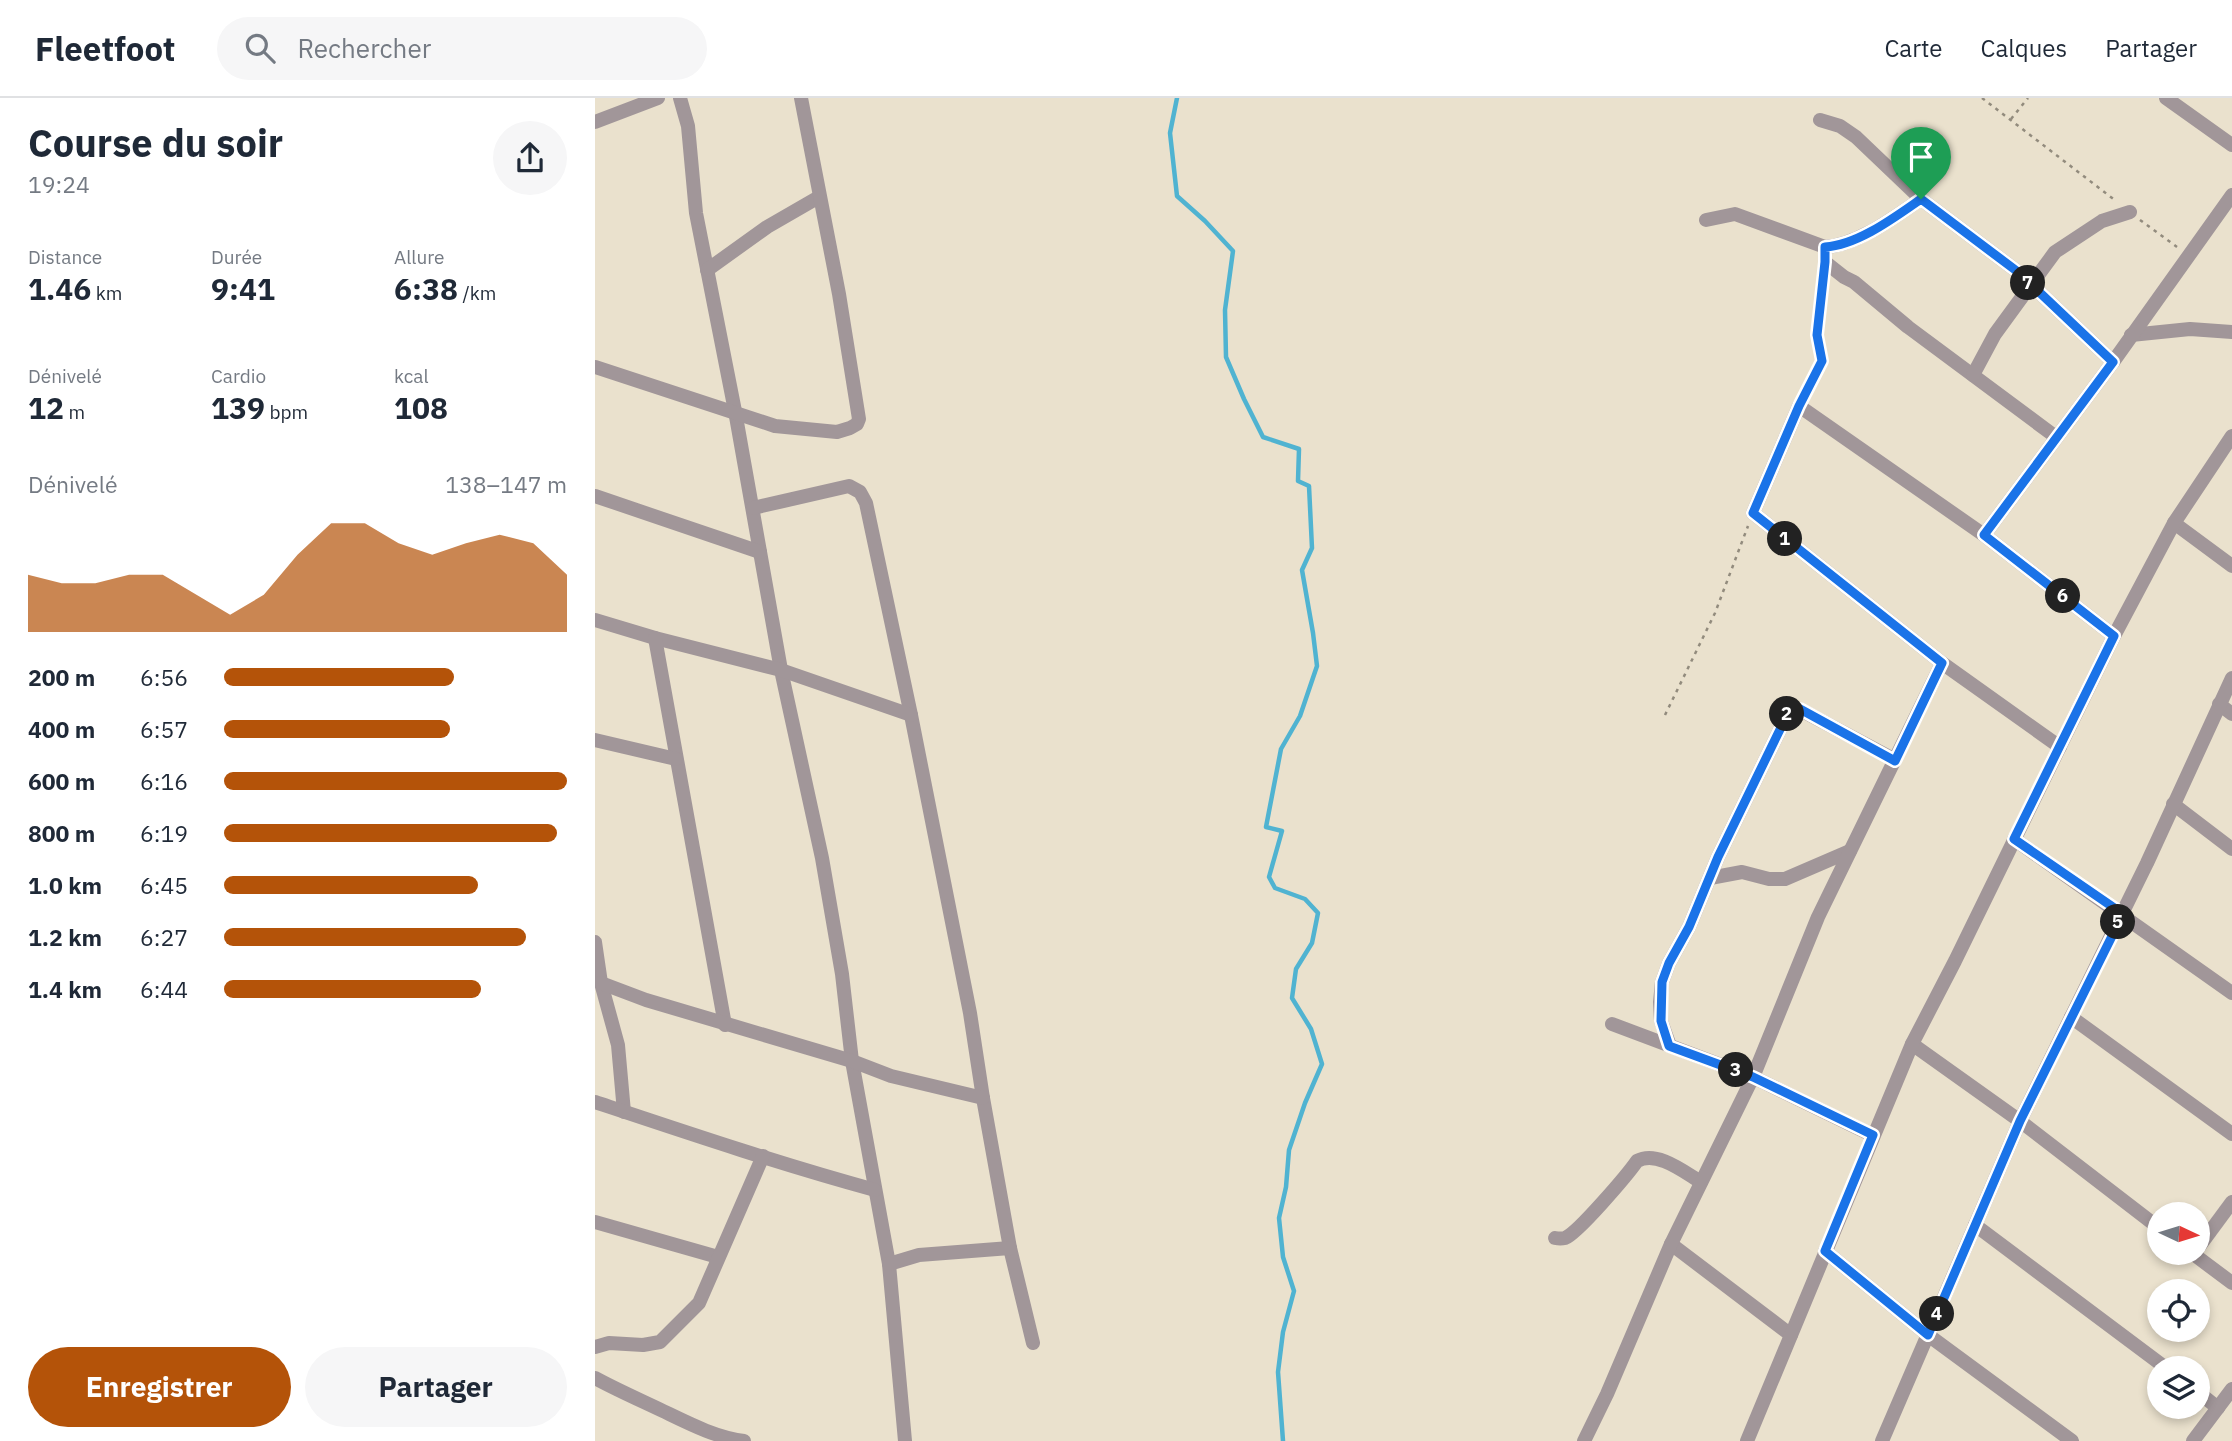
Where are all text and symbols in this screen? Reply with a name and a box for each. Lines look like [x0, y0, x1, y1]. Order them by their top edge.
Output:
search box [217, 17, 707, 80]
text: Fleetfoot [35, 27, 175, 70]
icon: search [241, 29, 279, 67]
text: Rechercher [297, 31, 431, 65]
text: Carte [1884, 32, 1943, 64]
text: Calques [1981, 32, 2067, 64]
text: Partager [2105, 32, 2197, 64]
text: Course du soir [28, 118, 283, 167]
button: share [493, 121, 567, 195]
pin [1891, 127, 1951, 199]
icon: arrive [1902, 138, 1940, 176]
text: 19:24 [28, 169, 90, 199]
text: Distance [28, 245, 102, 269]
text: Durée [211, 245, 262, 269]
text: Allure [394, 245, 445, 269]
pin: 7 [2011, 266, 2045, 300]
text: 1.46 [28, 269, 91, 308]
text: 9:41 [211, 269, 275, 308]
text: 6:38 [394, 269, 458, 308]
text: 7 [2022, 270, 2033, 294]
text: km [91, 281, 122, 305]
text: /km [458, 281, 496, 305]
text: Dénivelé [28, 364, 102, 388]
text: Cardio [211, 364, 266, 388]
text: kcal [394, 364, 429, 388]
text: 12 [28, 388, 64, 427]
text: 139 [211, 388, 265, 427]
text: 108 [394, 388, 448, 427]
text: m [64, 400, 85, 424]
text: bpm [265, 400, 308, 424]
text: Dénivelé [28, 469, 118, 499]
text: 138–147 m [445, 469, 567, 499]
pin: 1 [1767, 522, 1803, 556]
text: 1 [1779, 526, 1790, 550]
pin: 6 [2045, 578, 2081, 614]
text: 6 [2057, 583, 2068, 607]
text: 200 m [28, 662, 95, 692]
text: 6:56 [140, 662, 188, 692]
pin: 2 [1769, 696, 1805, 732]
text: 2 [1781, 701, 1792, 725]
text: 400 m [28, 714, 95, 744]
text: 6:57 [140, 714, 188, 744]
text: 600 m [28, 766, 95, 796]
text: 6:16 [140, 766, 188, 796]
text: 800 m [28, 818, 95, 848]
text: 6:19 [140, 818, 188, 848]
text: 1.0 km [28, 870, 102, 900]
text: 6:45 [140, 870, 188, 900]
pin: 5 [2101, 904, 2135, 940]
text: 5 [2112, 909, 2123, 933]
text: 1.2 km [28, 922, 102, 952]
text: 6:27 [140, 922, 188, 952]
text: 1.4 km [28, 974, 102, 1004]
text: 6:44 [140, 974, 188, 1004]
pin: 3 [1719, 1052, 1753, 1088]
text: 3 [1730, 1057, 1741, 1081]
north arrow [2147, 1202, 2210, 1265]
map controls [2147, 1202, 2210, 1419]
button: locate [2147, 1279, 2210, 1342]
pin: 4 [1919, 1296, 1955, 1332]
text: 4 [1931, 1301, 1942, 1325]
button: Enregistrer [28, 1347, 291, 1427]
button: Partager [305, 1347, 567, 1427]
button: layers [2147, 1356, 2210, 1419]

